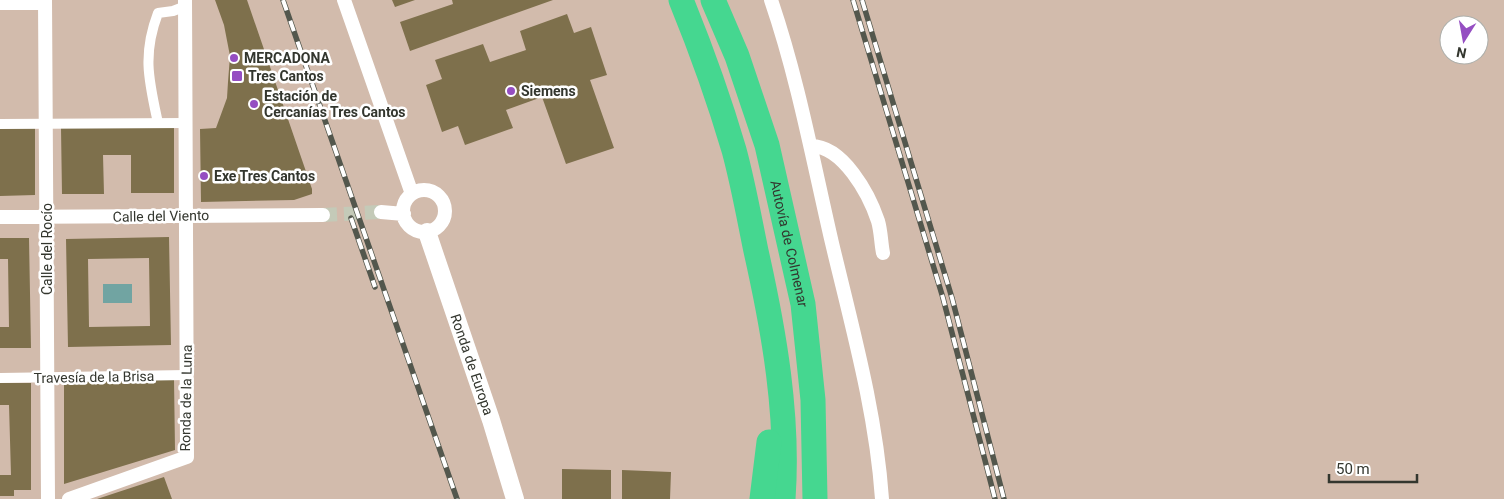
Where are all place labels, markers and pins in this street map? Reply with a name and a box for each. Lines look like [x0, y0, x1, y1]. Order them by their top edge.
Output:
place label: MERCADONA [244, 50, 330, 66]
marker: MERCADONA [228, 52, 240, 64]
place label: Tres Cantos [248, 68, 324, 84]
marker: Tres Cantos [230, 69, 244, 83]
place label: Siemens [521, 83, 576, 99]
marker: Siemens [505, 85, 517, 97]
place label: Estación de Cercanías Tres Cantos [264, 88, 406, 120]
marker: Estación de Cercanías Tres Cantos [248, 98, 260, 110]
place label: Exe Tres Cantos [214, 168, 315, 184]
marker: Exe Tres Cantos [198, 170, 210, 182]

